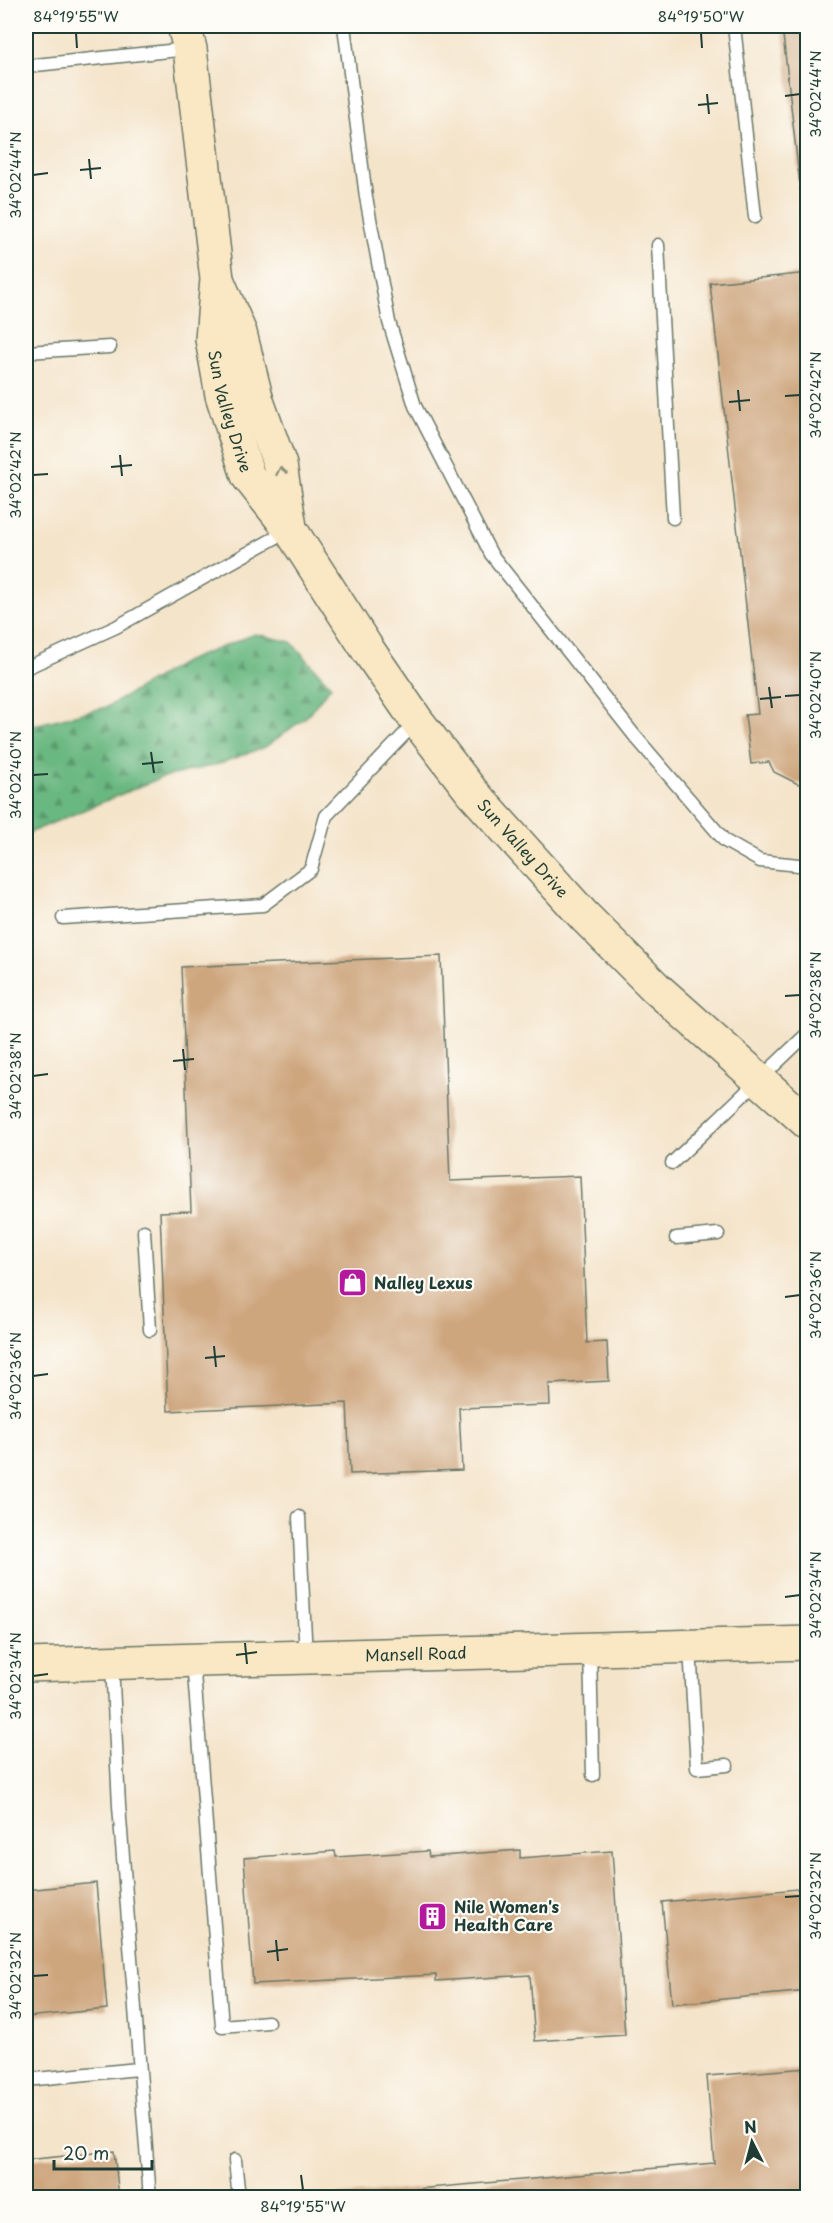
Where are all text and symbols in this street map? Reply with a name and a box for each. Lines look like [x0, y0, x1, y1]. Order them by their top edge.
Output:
text: 84°19'55"W [33, 4, 119, 27]
text: 84°19'50"W [658, 4, 745, 27]
text: 34°02'44"N [803, 50, 826, 138]
text: 34°02'44"N [3, 131, 26, 219]
street label: Sun Valley Drive [203, 348, 259, 475]
text: 34°02'42"N [803, 351, 826, 439]
text: 34°02'42"N [3, 431, 26, 519]
one-way arrow [275, 467, 288, 477]
text: 34°02'40"N [803, 651, 826, 739]
text: 34°02'40"N [3, 731, 26, 819]
street label: Sun Valley Drive [472, 793, 575, 902]
text: 34°02'38"N [803, 951, 826, 1039]
text: 34°02'38"N [3, 1032, 26, 1120]
text: 34°02'36"N [803, 1251, 826, 1339]
shop icon: Nalley Lexus [337, 1267, 369, 1299]
place label: Nalley Lexus [374, 1270, 473, 1294]
text: 34°02'36"N [3, 1332, 26, 1420]
text: 34°02'34"N [803, 1551, 826, 1639]
text: 34°02'34"N [3, 1632, 26, 1720]
street label: Mansell Road [365, 1640, 467, 1666]
text: 34°02'32"N [803, 1852, 826, 1940]
place label: Nile Women's Health Care [454, 1894, 560, 1936]
building icon: Nile Women's Health Care [417, 1900, 449, 1932]
text: 34°02'32"N [3, 1932, 26, 2020]
north arrow [722, 2112, 782, 2172]
text: N [743, 2113, 758, 2139]
scale bar [54, 2133, 152, 2171]
text: 20 m [63, 2139, 109, 2166]
text: 84°19'55"W [260, 2194, 346, 2217]

